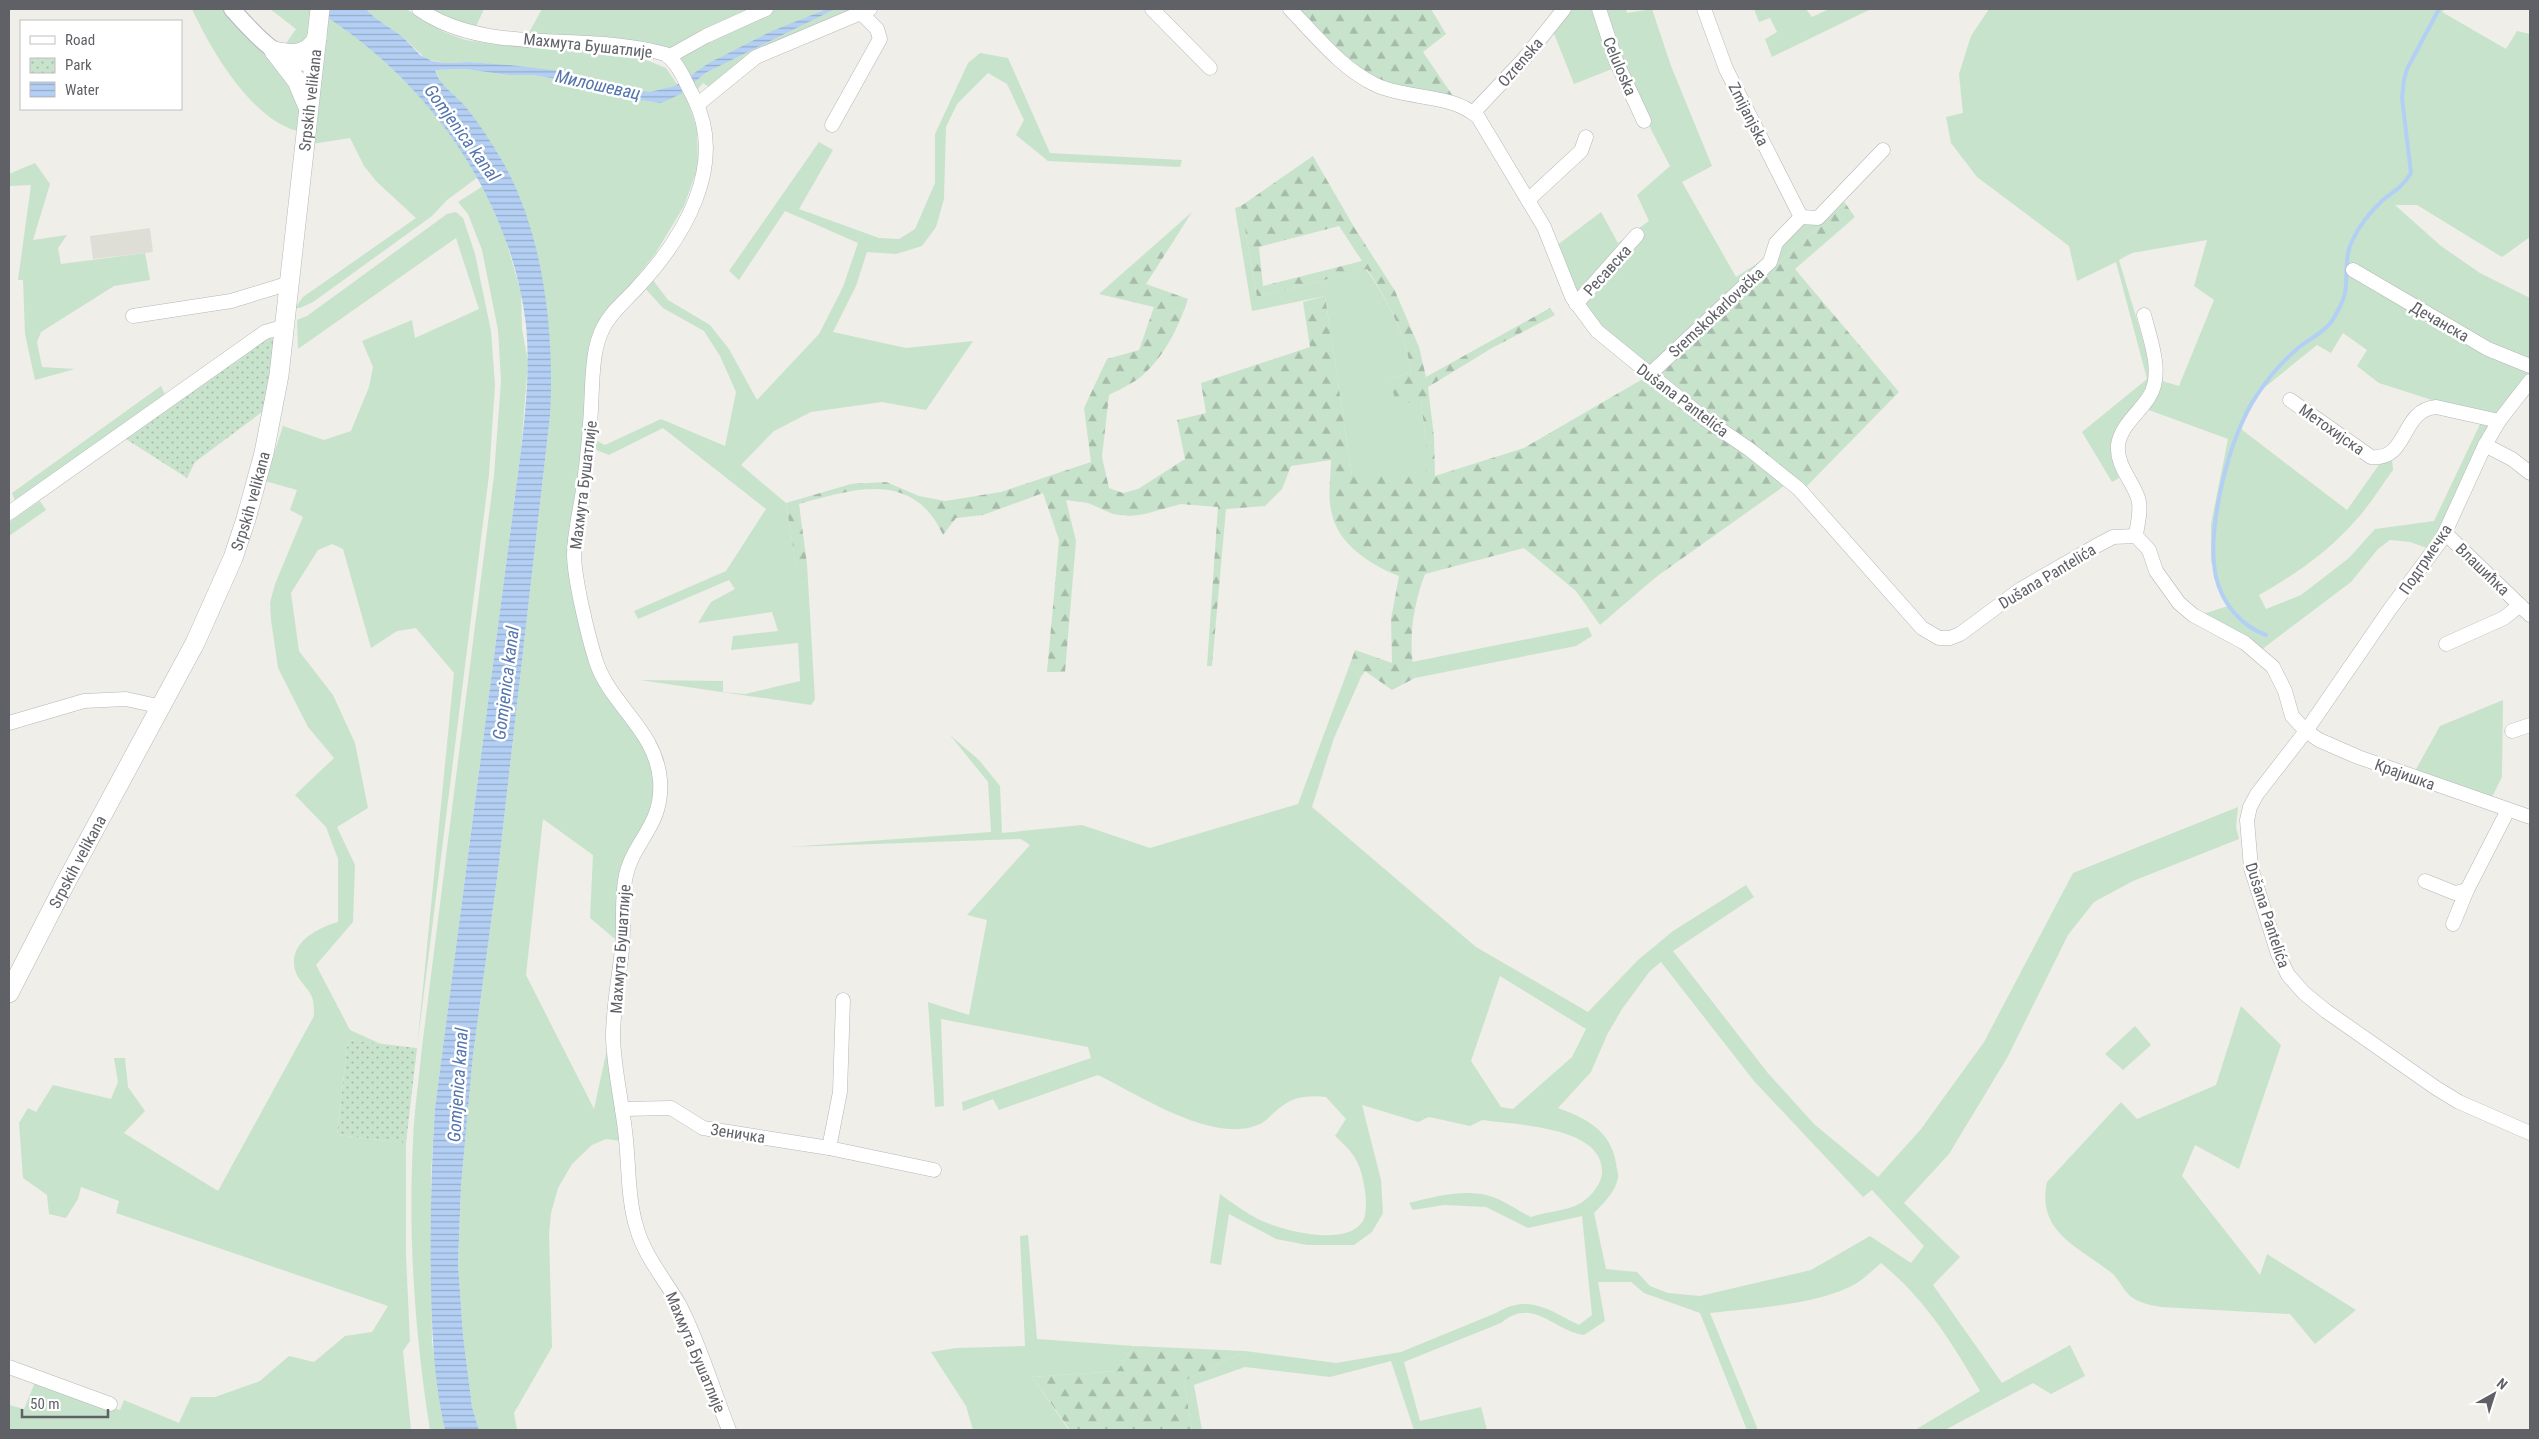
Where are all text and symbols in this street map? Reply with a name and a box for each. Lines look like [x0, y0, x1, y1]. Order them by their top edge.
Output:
legend [20, 20, 182, 110]
street label: Махмута Бушатлије [522, 29, 653, 62]
text: Road [65, 31, 95, 49]
street label: Ozrenska [1494, 34, 1547, 91]
street label: Celuloska [1599, 34, 1640, 98]
street label: Srpskih velikana [295, 48, 325, 152]
text: Park [65, 56, 92, 74]
water label: Милошевац [554, 65, 643, 104]
street label: Zmijanjska [1724, 79, 1773, 149]
water label: Gomjenica kanal [420, 80, 505, 186]
text: Water [65, 81, 100, 99]
street label: Ресавска [1580, 241, 1635, 300]
street label: Sremskokarlovačka [1665, 263, 1768, 361]
street label: Дечанска [2407, 297, 2472, 346]
street label: Dušana Pantelića [1633, 360, 1732, 441]
street label: Метохијска [2295, 400, 2368, 459]
street label: Махмута Бушатлије [566, 420, 601, 551]
street label: Srpskih velikana [227, 449, 274, 553]
street label: Подгрмечка [2395, 521, 2456, 598]
street label: Влашићка [2452, 539, 2513, 600]
street label: Dušana Pantelića [1995, 540, 2099, 613]
water label: Gomjenica kanal [488, 624, 523, 741]
street label: Крајишка [2372, 755, 2438, 794]
street label: Srpskih velikana [45, 812, 110, 912]
street label: Dušana Pantelića [2242, 860, 2294, 970]
street label: Махмута Бушатлије [607, 884, 634, 1014]
water label: Gomjenica kanal [443, 1026, 472, 1143]
street label: Зеничка [709, 1120, 767, 1147]
street label: Махмута Бушатлије [661, 1289, 730, 1416]
north arrow [2469, 1369, 2519, 1419]
text: N [2494, 1375, 2511, 1393]
scale bar [22, 1386, 109, 1418]
text: 50 m [30, 1395, 60, 1413]

